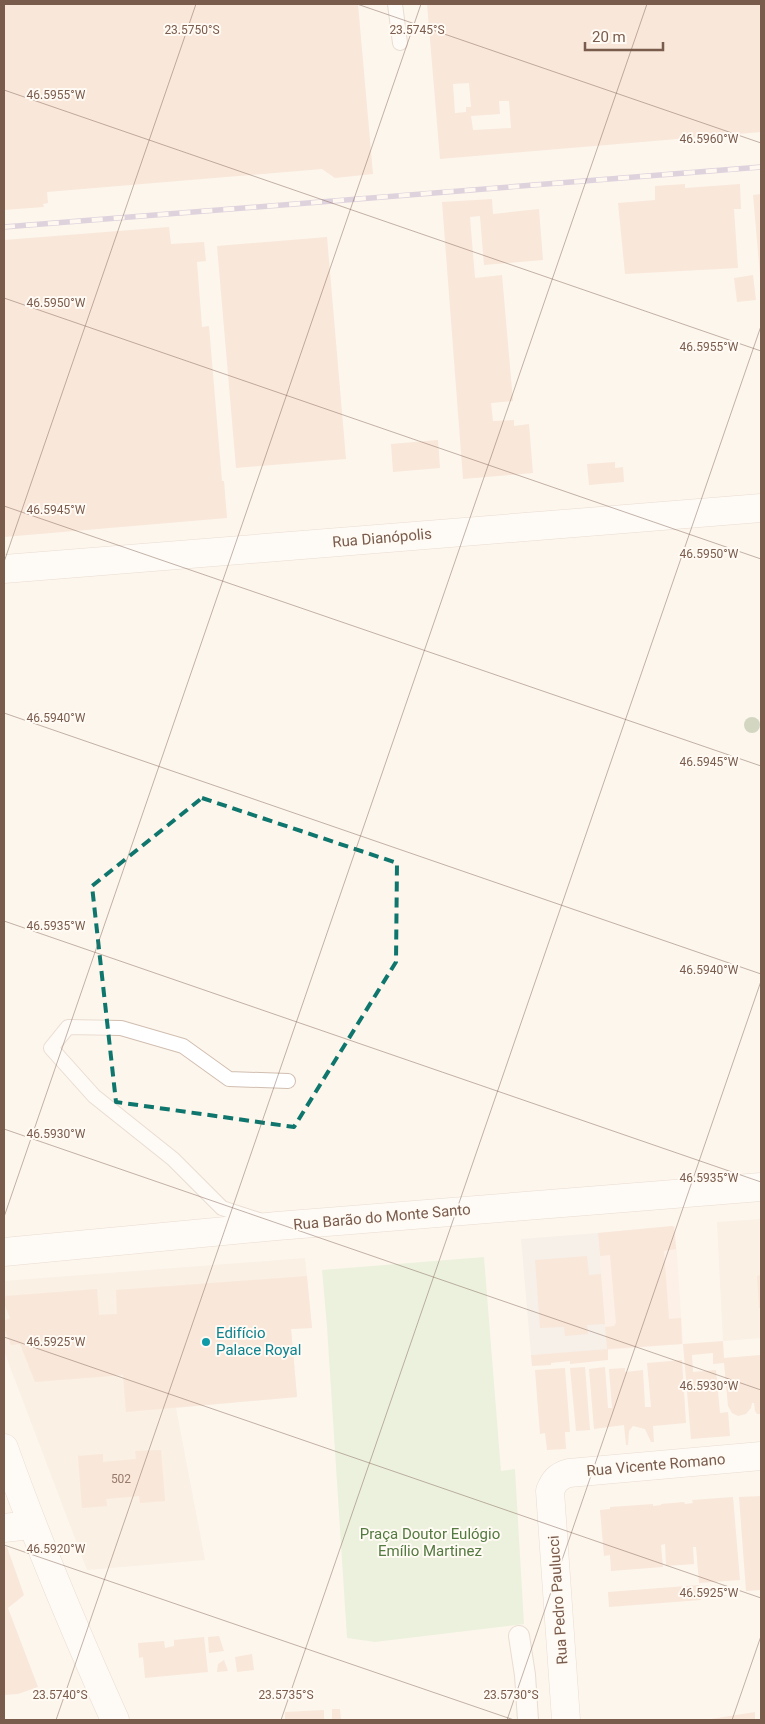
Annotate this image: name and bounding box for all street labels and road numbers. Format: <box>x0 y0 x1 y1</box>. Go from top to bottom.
street label: Rua Dianópolis <box>331 525 433 551</box>
street label: Rua Barão do Monte Santo <box>293 1200 471 1234</box>
street label: Rua Vicente Romano <box>586 1450 726 1480</box>
street label: Rua Pedro Paulucci <box>545 1535 571 1665</box>

